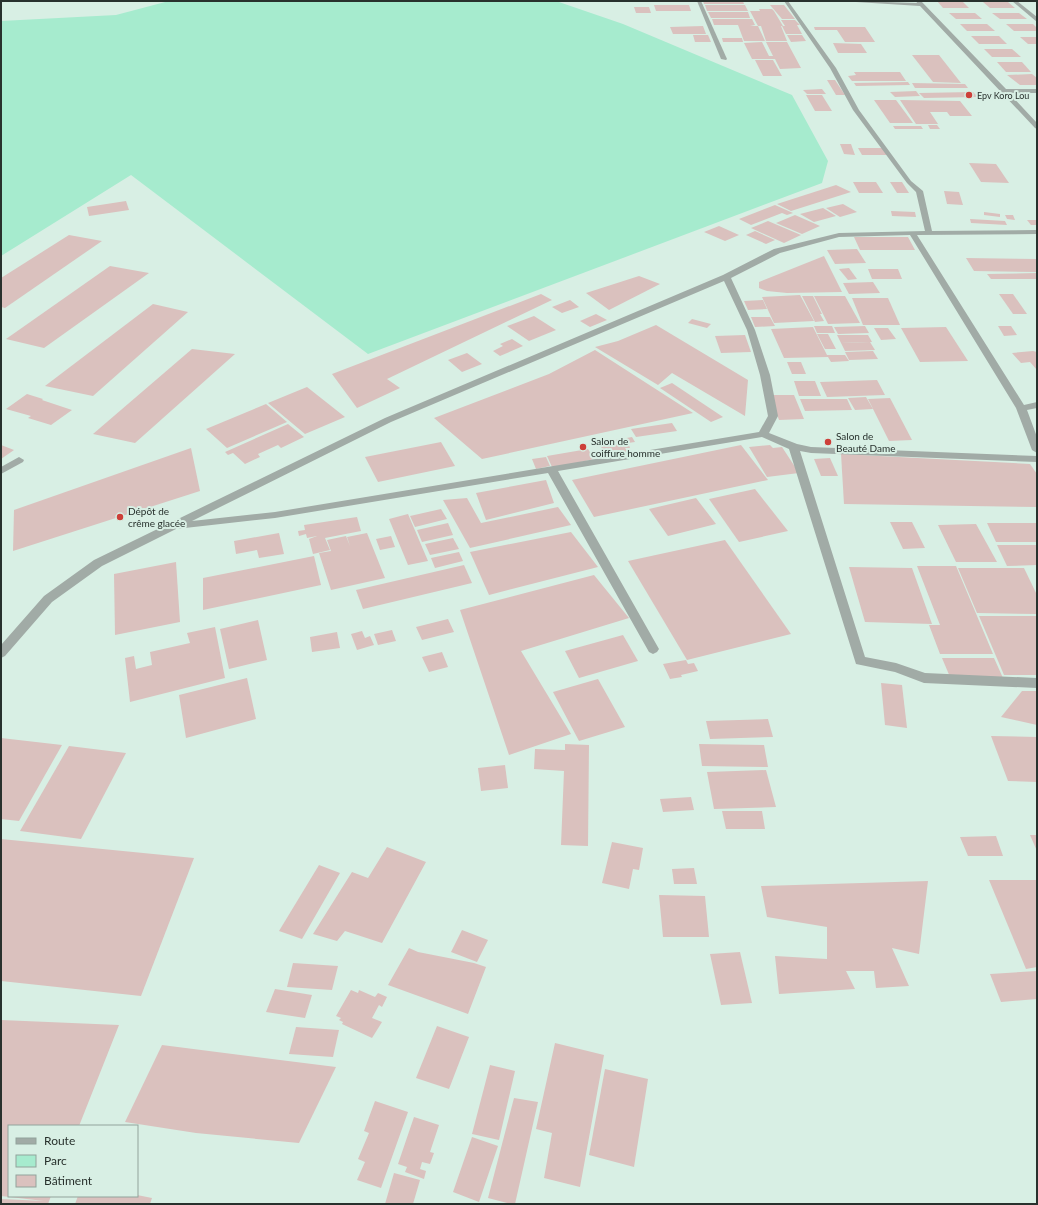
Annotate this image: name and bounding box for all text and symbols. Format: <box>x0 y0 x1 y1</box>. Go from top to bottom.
marker: Epv Koro Lou <box>964 90 974 100</box>
place label: Epv Koro Lou <box>977 90 1029 101</box>
place label: Salon de Beauté Dame <box>836 430 896 454</box>
place label: Salon de coiffure homme <box>591 435 660 459</box>
marker: Salon de Beauté Dame <box>823 437 833 447</box>
marker: Salon de coiffure homme <box>578 442 588 452</box>
place label: Dépôt de crême glacée <box>128 505 185 529</box>
marker: Dépôt de crême glacée <box>115 512 125 522</box>
legend <box>8 1125 138 1197</box>
text: Route <box>44 1133 75 1148</box>
text: Parc <box>44 1153 67 1168</box>
text: Bâtiment <box>44 1173 93 1188</box>

